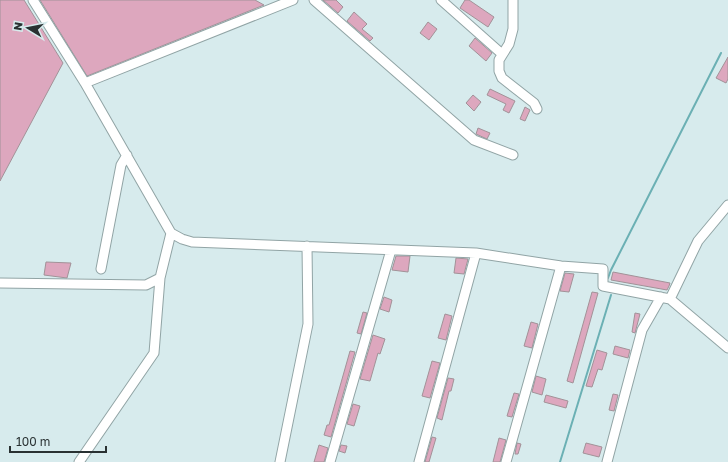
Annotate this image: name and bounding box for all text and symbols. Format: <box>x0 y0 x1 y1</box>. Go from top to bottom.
north arrow <box>8 8 48 48</box>
text: N <box>11 21 25 31</box>
scale bar <box>10 428 106 454</box>
text: 100 m <box>16 434 50 449</box>

